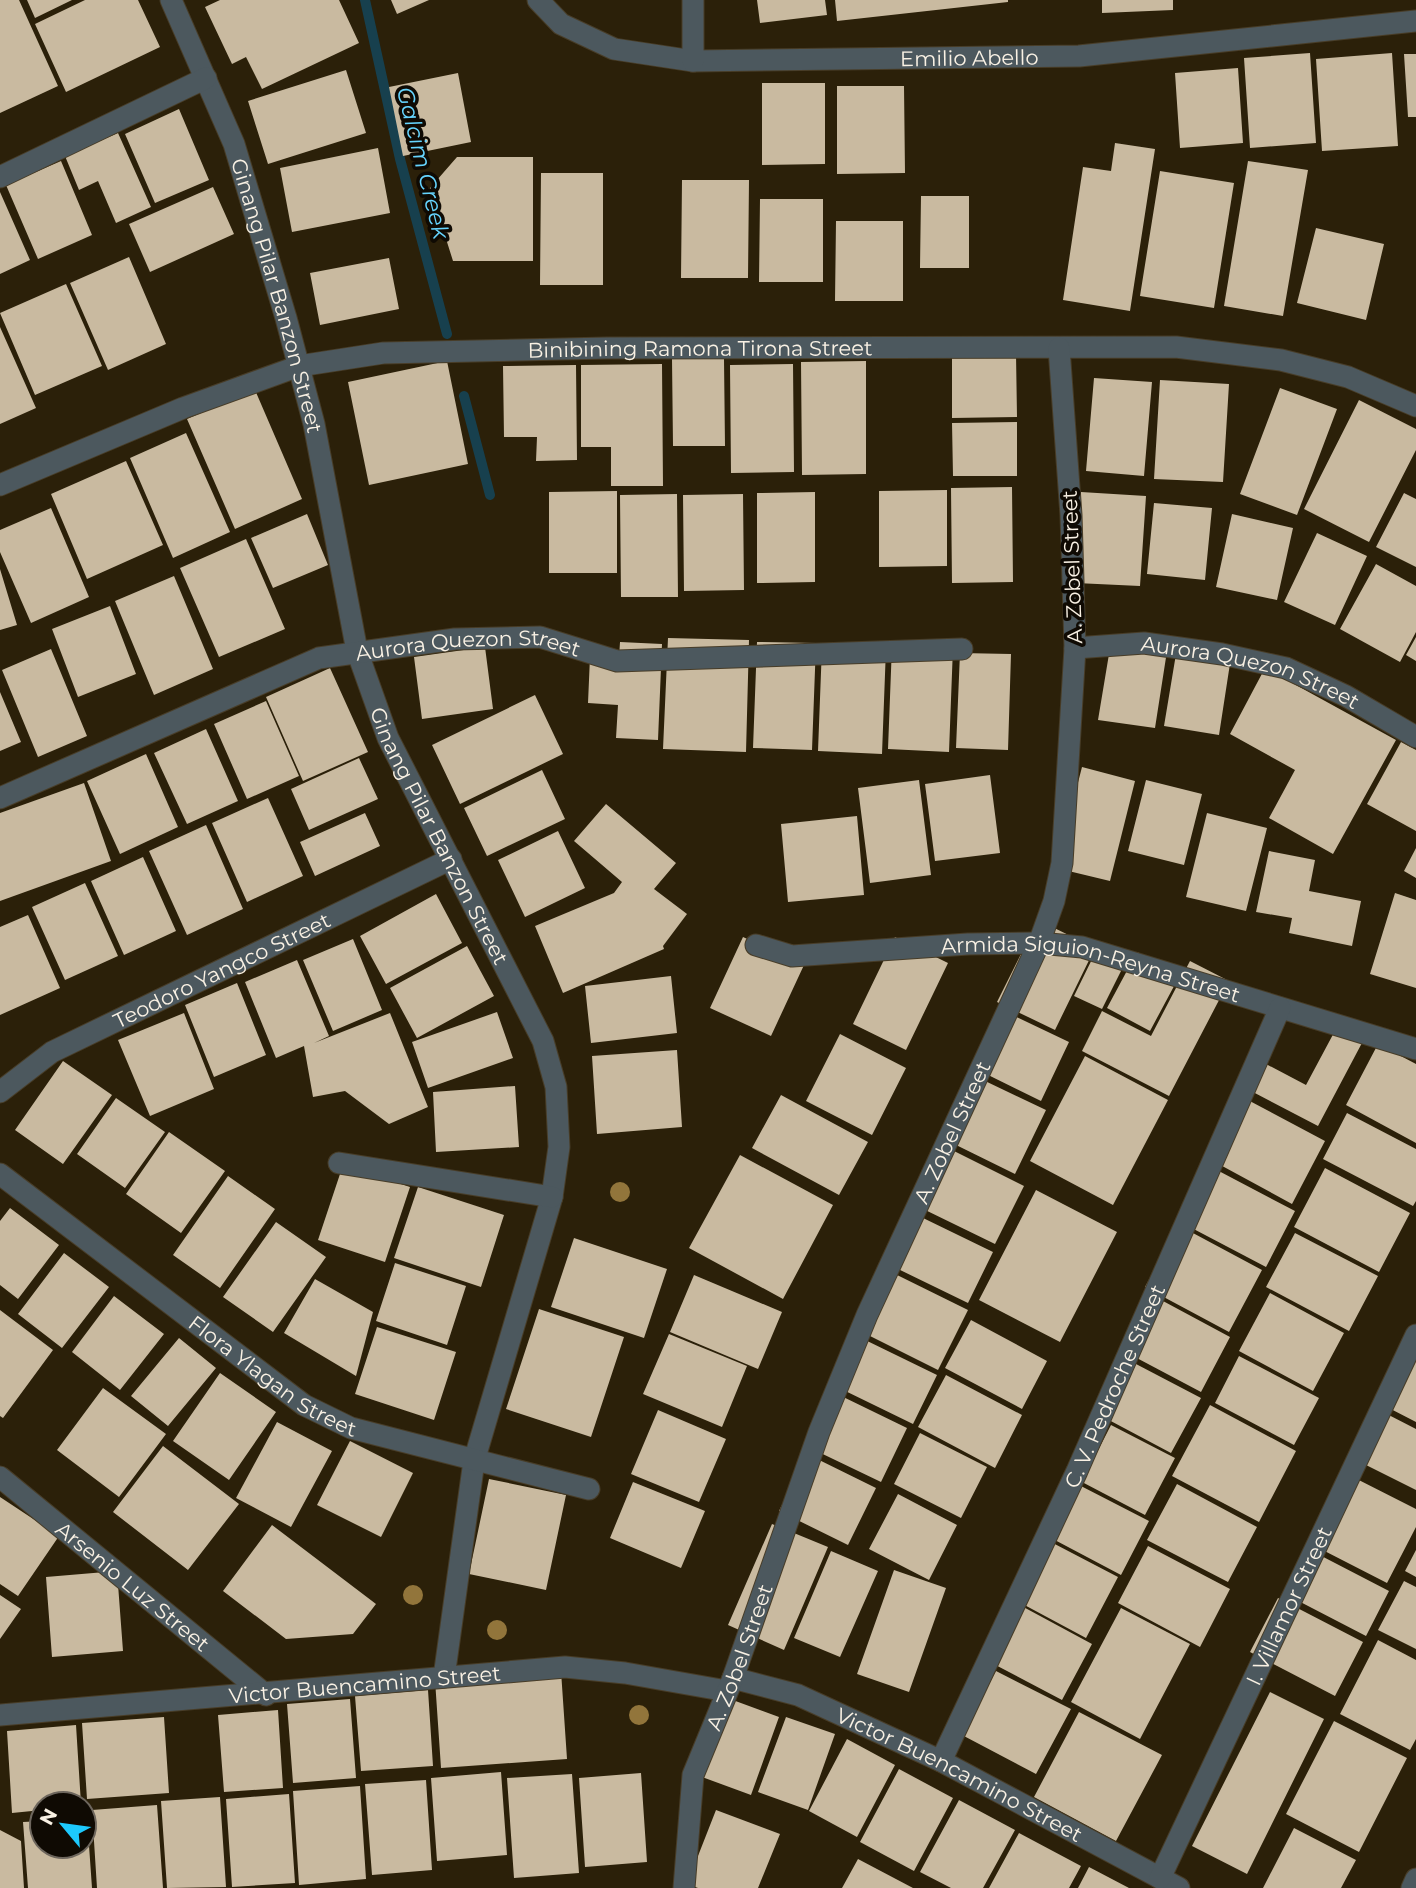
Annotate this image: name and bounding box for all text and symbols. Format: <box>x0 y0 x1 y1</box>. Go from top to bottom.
street label: Emilio Abello <box>900 44 1039 71</box>
water label: Galcim Creek <box>391 84 456 243</box>
street label: Ginang Pilar Banzon Street <box>226 155 328 435</box>
street label: Binibining Ramona Tirona Street <box>527 335 873 362</box>
street label: A. Zobel Street <box>1057 490 1087 644</box>
street label: Aurora Quezon Street <box>354 625 584 665</box>
street label: Aurora Quezon Street <box>1140 630 1364 714</box>
street label: Ginang Pilar Banzon Street <box>365 704 514 969</box>
street label: Teodoro Yangco Street <box>109 907 334 1033</box>
street label: Armida Siguion-Reyna Street <box>940 930 1243 1007</box>
street label: A. Zobel Street <box>908 1057 995 1207</box>
street label: C. V. Pedroche Street <box>1058 1280 1170 1492</box>
street label: Flora Ylagan Street <box>184 1310 359 1441</box>
street label: Arsenio Luz Street <box>51 1516 215 1656</box>
street label: I. Villamor Street <box>1240 1522 1337 1689</box>
street label: A. Zobel Street <box>700 1581 777 1734</box>
street label: Victor Buencamino Street <box>228 1660 502 1708</box>
street label: Victor Buencamino Street <box>832 1702 1087 1847</box>
north arrow <box>28 1790 98 1860</box>
text: N <box>35 1805 62 1829</box>

